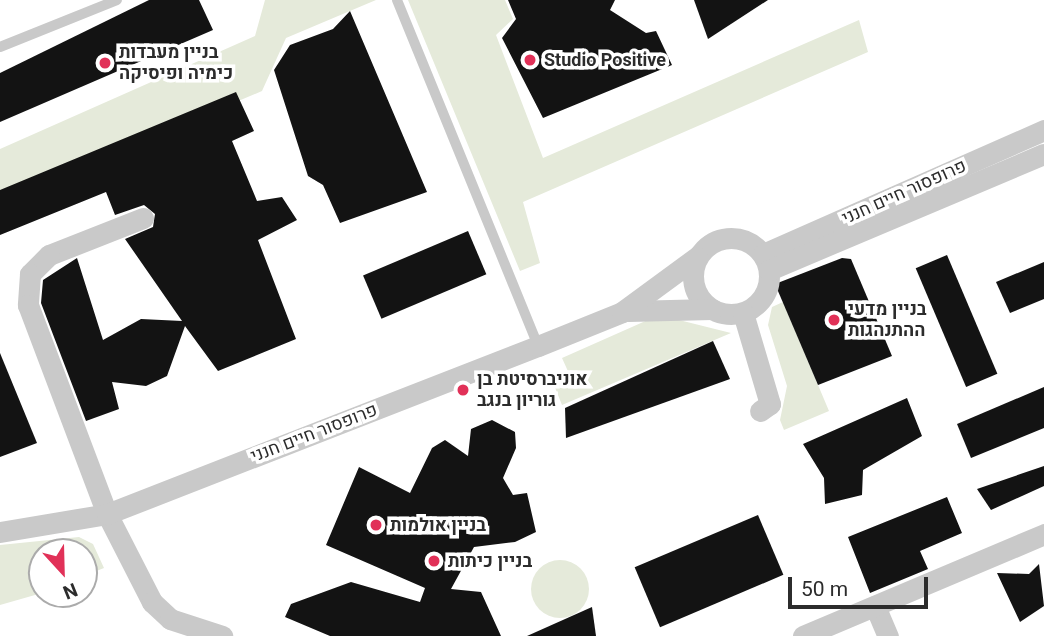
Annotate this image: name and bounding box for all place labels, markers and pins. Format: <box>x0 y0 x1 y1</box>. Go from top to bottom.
place label: בניין מעבדות כימיה ופיסיקה <box>119 42 233 84</box>
place label: Studio Positive <box>544 49 666 71</box>
marker: Studio Positive <box>522 52 538 68</box>
marker: בניין מעבדות כימיה ופיסיקה <box>97 55 113 71</box>
place label: בניין מדעי ההתנהגות <box>848 299 927 342</box>
marker: בניין מדעי ההתנהגות <box>826 312 842 328</box>
place label: אוניברסיטת בן גוריון בנגב <box>477 369 587 412</box>
marker: אוניברסיטת בן גוריון בנגב <box>455 382 471 398</box>
place label: בניין אולמות <box>390 514 486 536</box>
marker: בניין אולמות <box>368 517 384 533</box>
place label: בניין כיתות <box>448 550 532 572</box>
marker: בניין כיתות <box>426 553 442 569</box>

